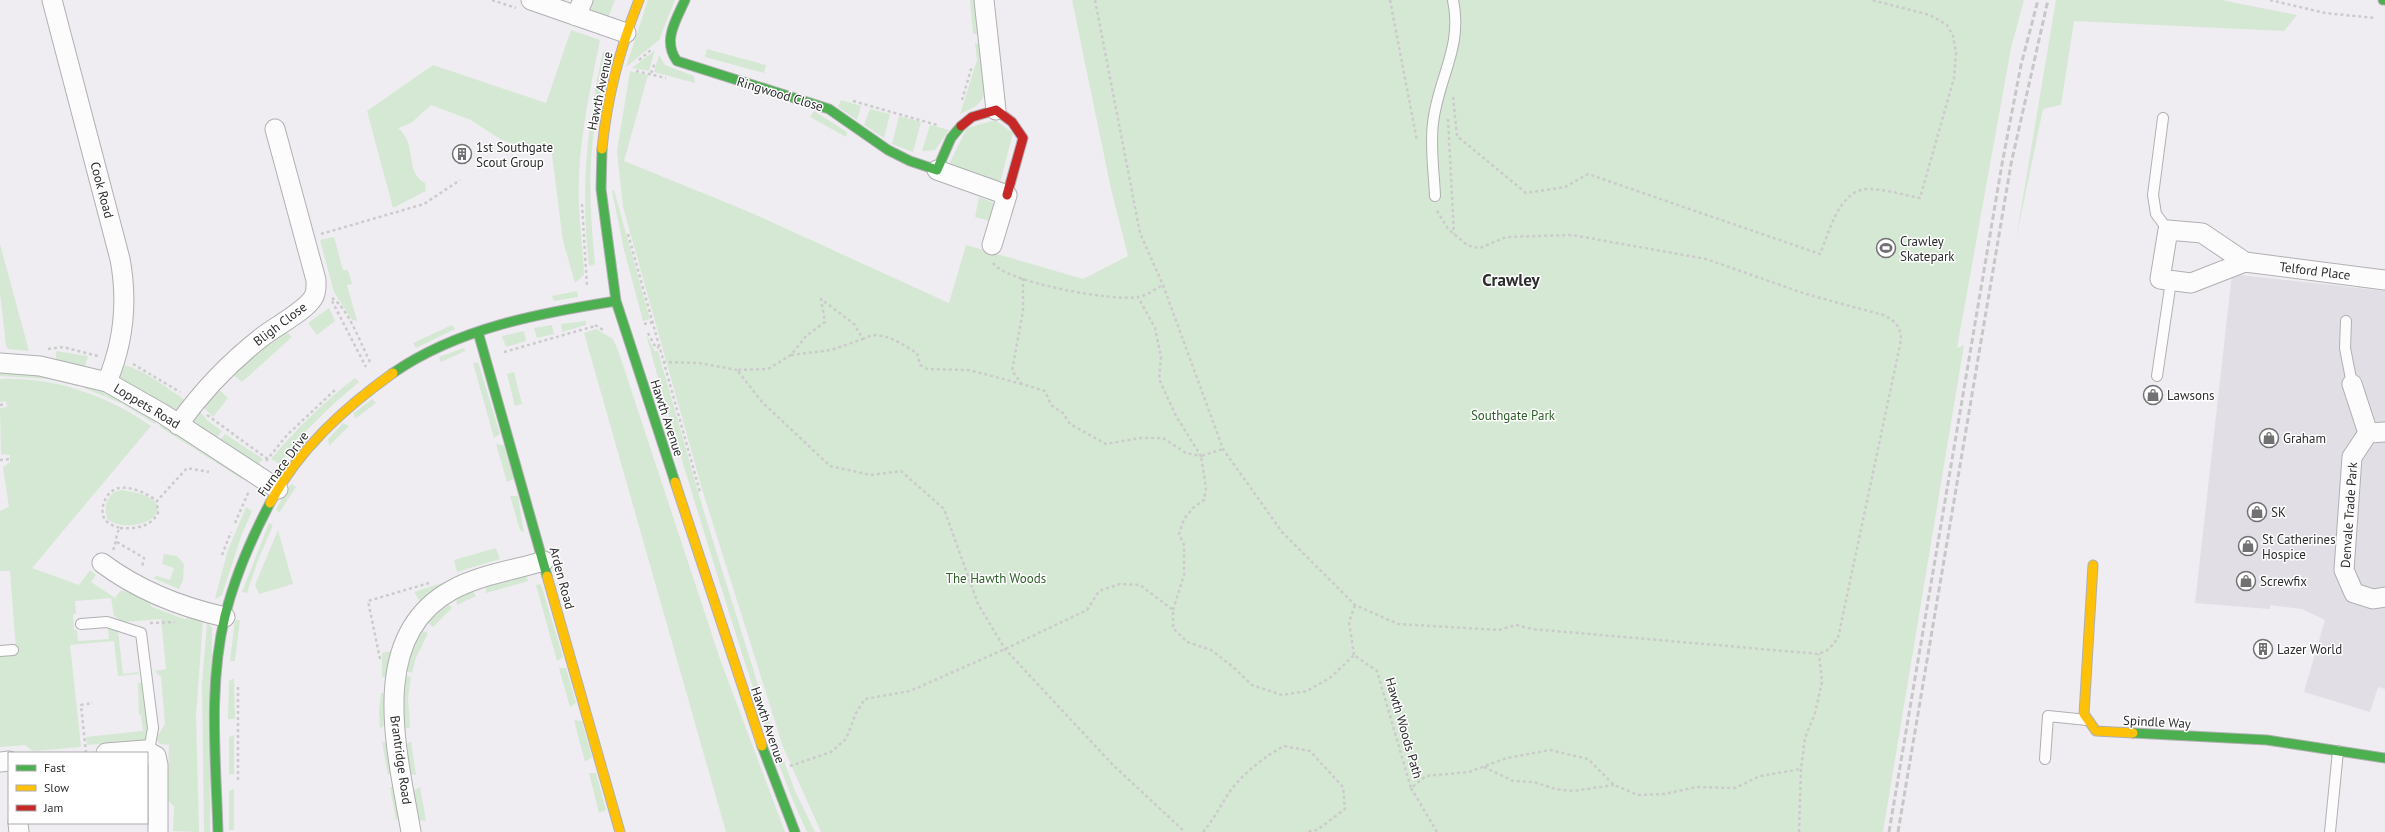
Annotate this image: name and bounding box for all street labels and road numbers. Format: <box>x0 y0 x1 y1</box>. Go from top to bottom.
street label: Hawth Avenue <box>583 50 617 132</box>
street label: Ringwood Close <box>735 73 825 115</box>
street label: Cook Road <box>86 160 118 220</box>
street label: Telford Place <box>2278 258 2352 284</box>
street label: Bligh Close <box>250 298 310 350</box>
street label: Hawth Avenue <box>647 377 687 459</box>
street label: Loppets Road <box>111 380 183 432</box>
street label: Furnace Drive <box>254 428 312 500</box>
street label: Denvale Trade Park <box>2337 461 2361 569</box>
street label: Arden Road <box>546 545 578 611</box>
street label: Hawth Woods Path <box>1381 675 1427 781</box>
street label: Hawth Avenue <box>747 684 789 766</box>
street label: Spindle Way <box>2123 712 2191 732</box>
street label: Brantridge Road <box>386 715 416 805</box>

